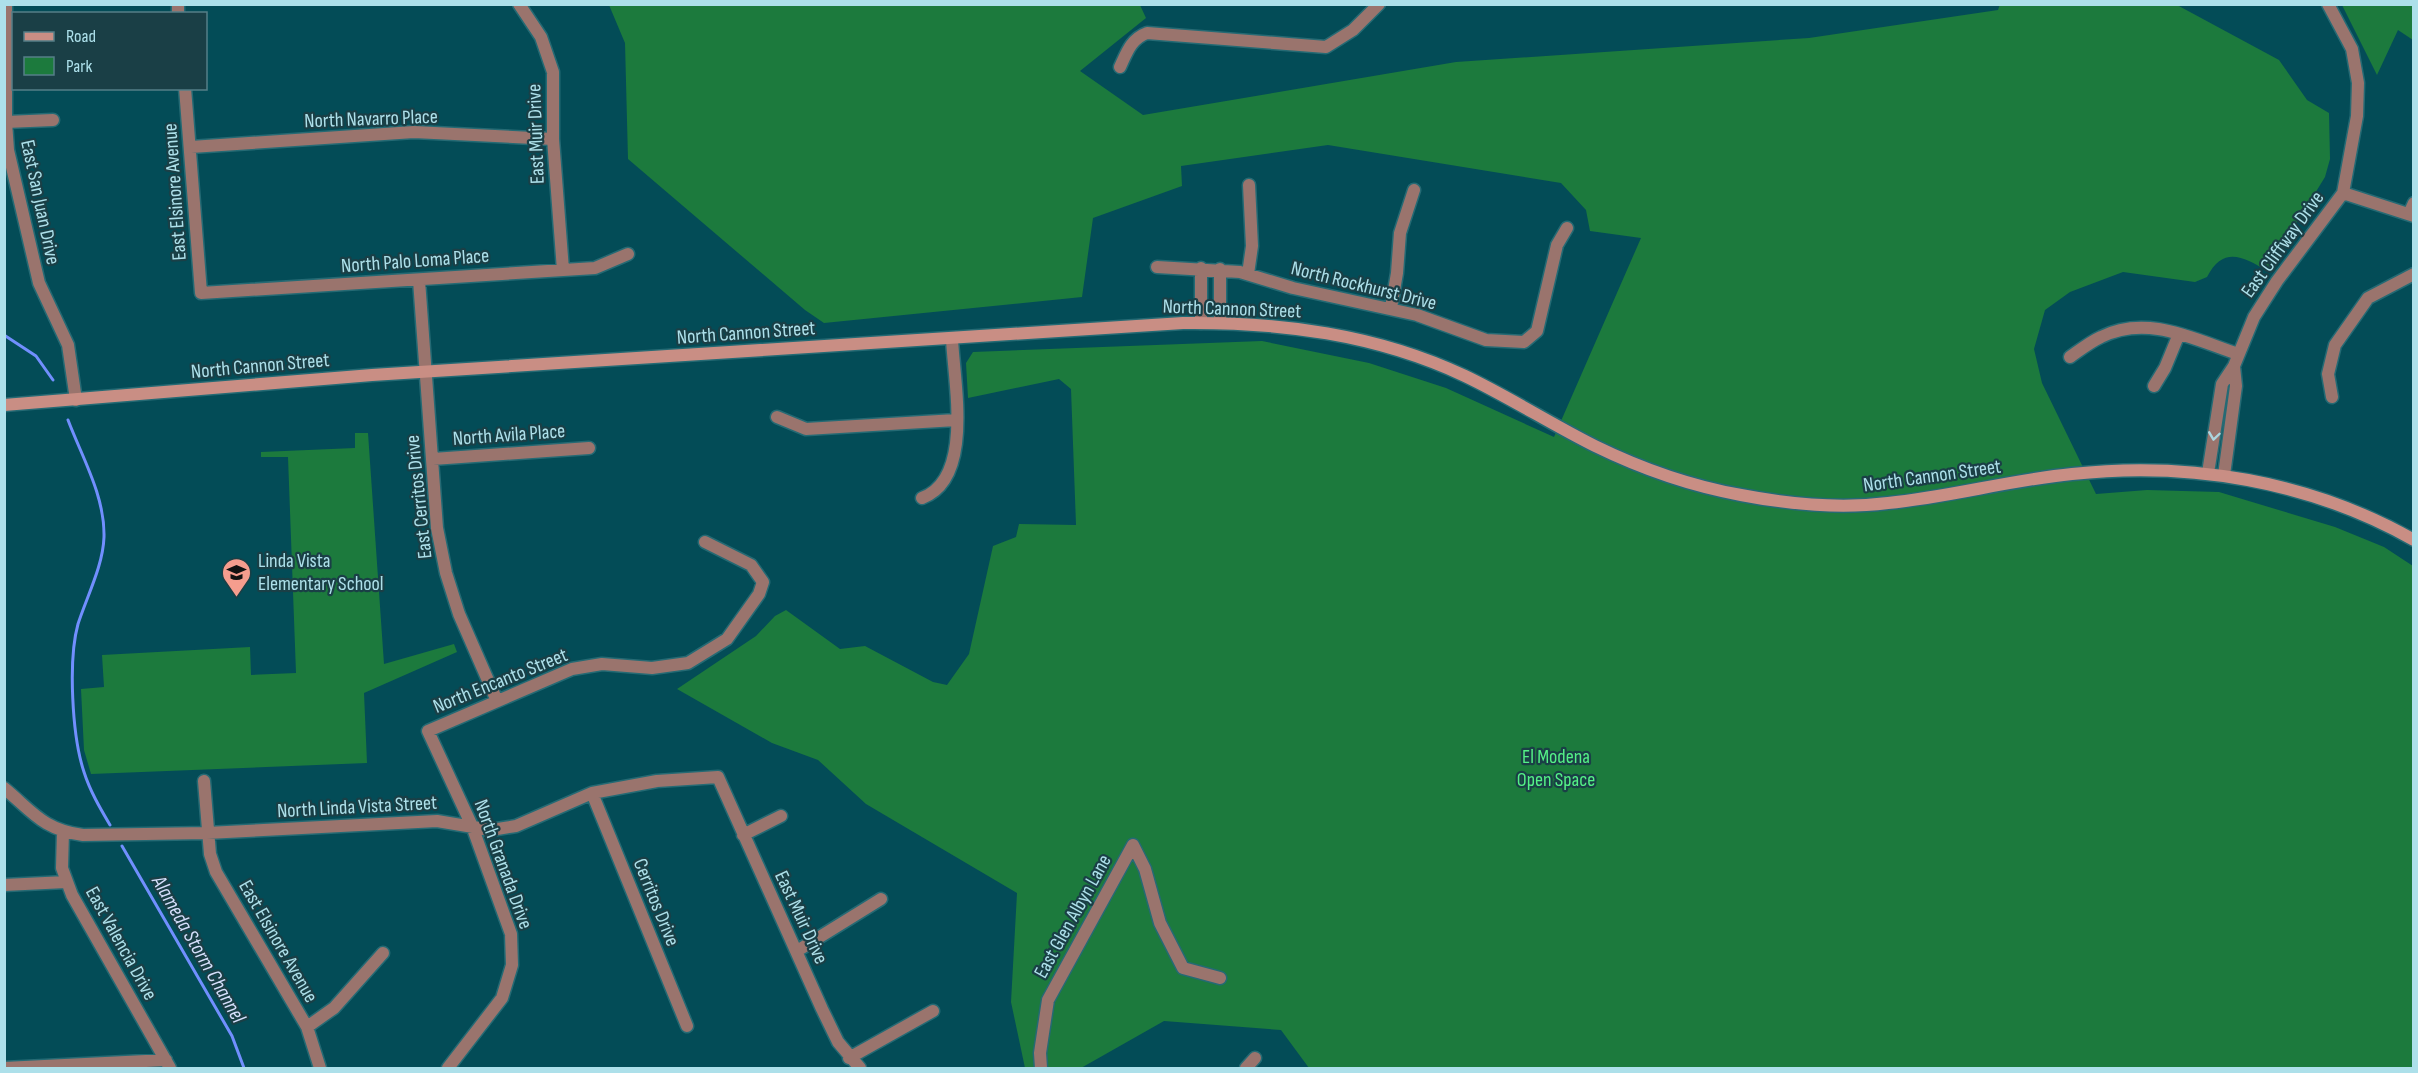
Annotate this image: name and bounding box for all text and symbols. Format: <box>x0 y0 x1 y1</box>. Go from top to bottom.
legend <box>12 12 207 90</box>
text: Road <box>66 26 96 47</box>
text: Park <box>66 56 92 77</box>
street label: East Muir Drive <box>522 84 550 184</box>
street label: North Navarro Place <box>304 105 438 133</box>
street label: East Elsinore Avenue <box>158 123 192 261</box>
street label: East San Juan Drive <box>15 138 65 267</box>
street label: East Cliffway Drive <box>2236 187 2329 302</box>
street label: North Palo Loma Place <box>340 244 490 278</box>
street label: North Rockhurst Drive <box>1289 256 1439 316</box>
street label: North Cannon Street <box>1162 295 1302 323</box>
street label: North Cannon Street <box>676 316 816 350</box>
street label: North Cannon Street <box>190 348 330 384</box>
street label: North Avila Place <box>452 419 566 451</box>
one-way arrow <box>2209 431 2221 441</box>
street label: East Cerritos Drive <box>401 434 437 560</box>
street label: North Cannon Street <box>1862 454 2003 498</box>
place label: Linda Vista Elementary School <box>258 549 384 596</box>
school or university icon: Linda Vista Elementary School <box>221 556 253 598</box>
street label: North Encanto Street <box>430 643 571 719</box>
park label: El Modena Open Space <box>1517 745 1595 792</box>
street label: North Linda Vista Street <box>276 791 438 823</box>
street label: North Granada Drive <box>469 796 538 932</box>
street label: East Glen Albyn Lane <box>1029 851 1117 982</box>
street label: Cerritos Drive <box>628 855 684 950</box>
street label: East Muir Drive <box>769 867 833 968</box>
water label: Alameda Storm Channel <box>146 870 251 1028</box>
street label: East Elsinore Avenue <box>233 876 323 1007</box>
street label: East Valencia Drive <box>80 883 162 1004</box>

